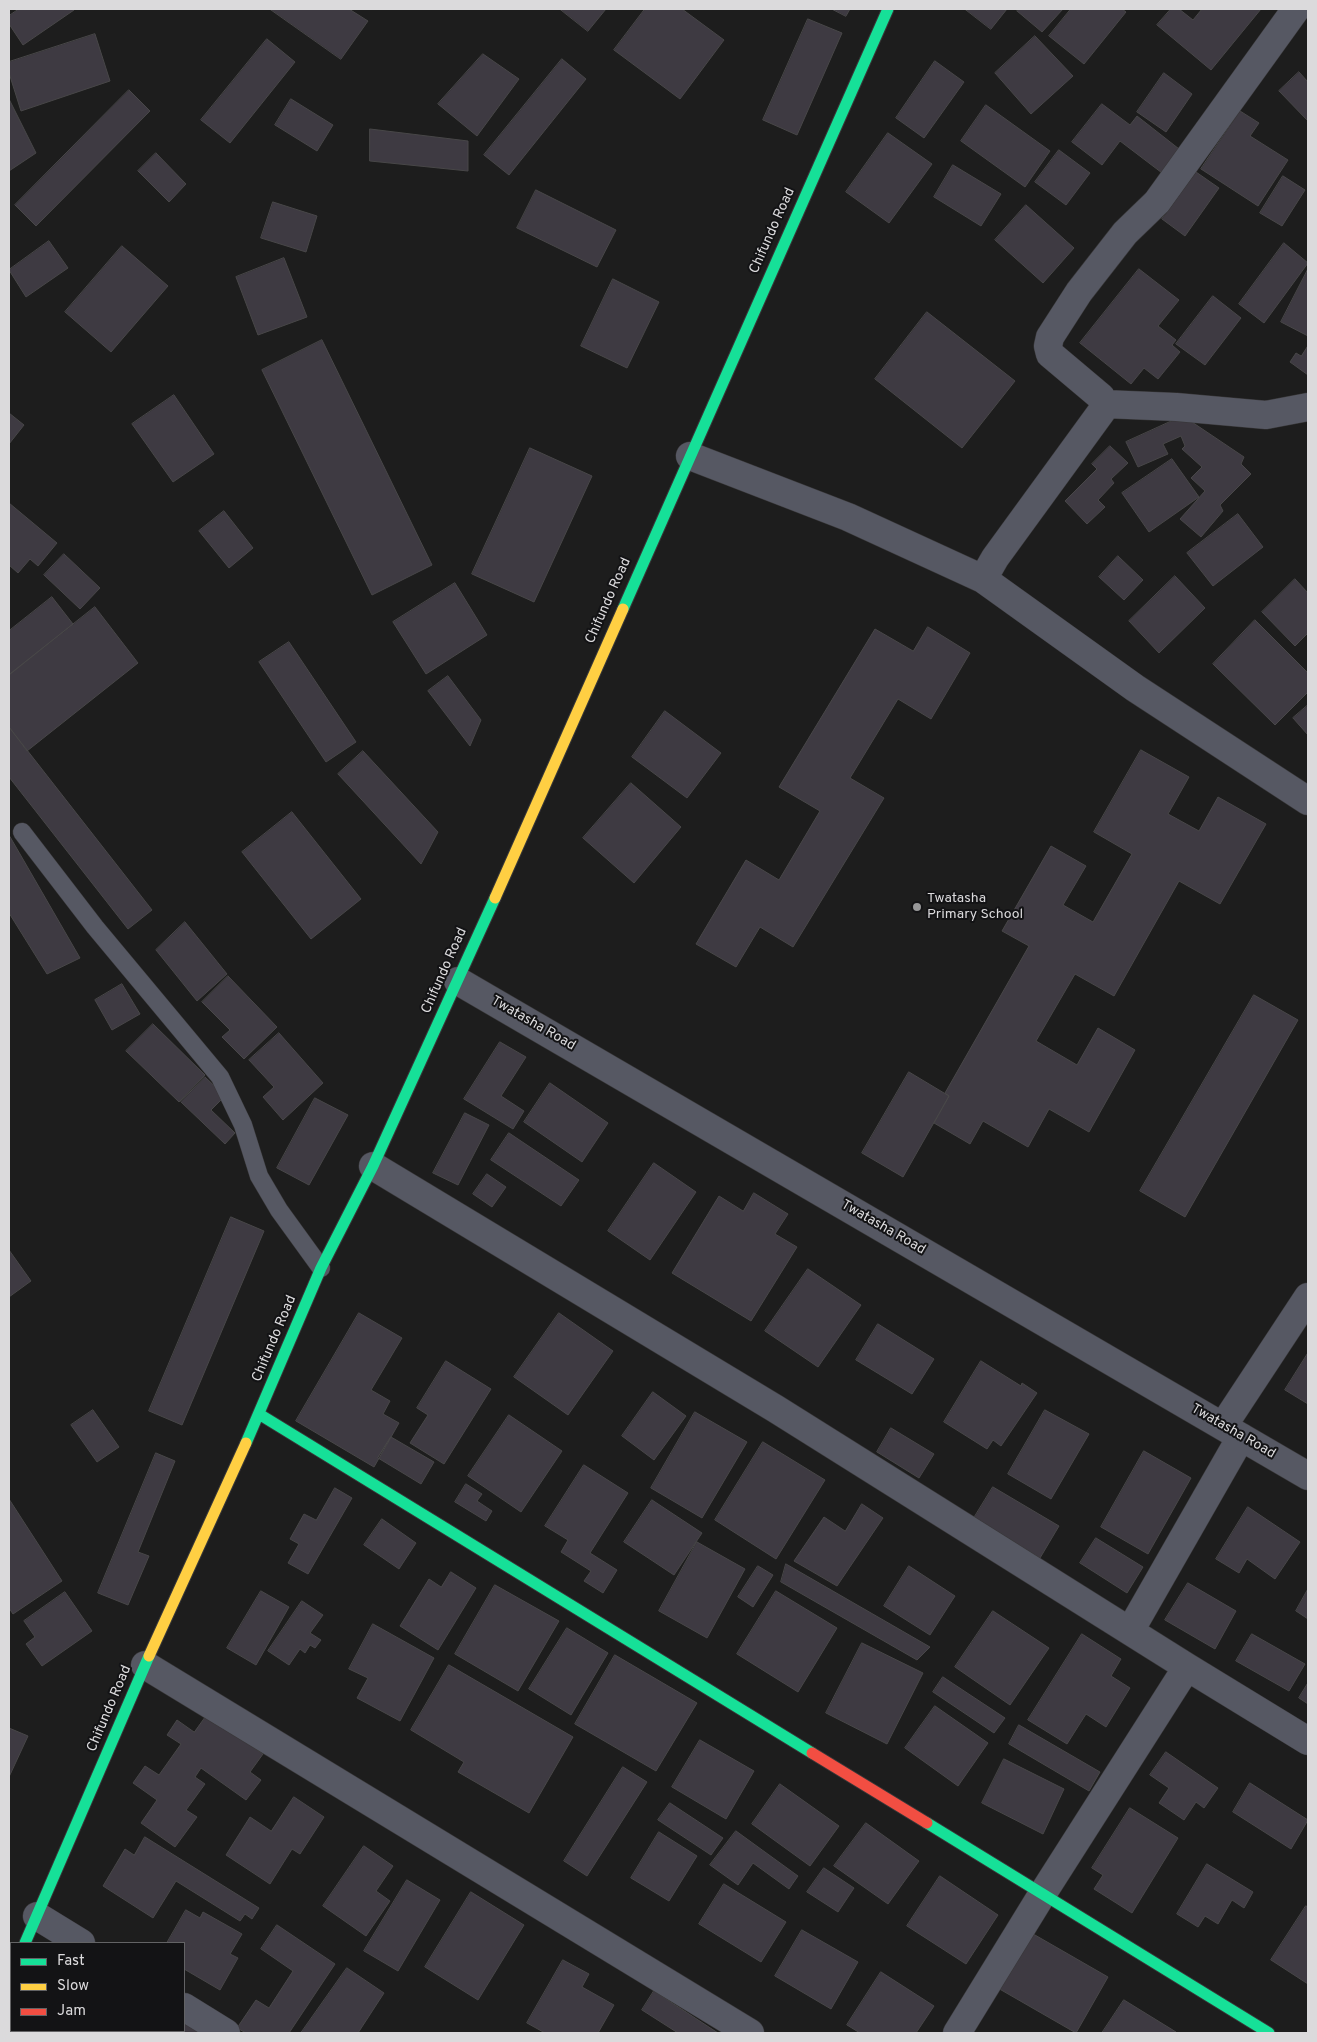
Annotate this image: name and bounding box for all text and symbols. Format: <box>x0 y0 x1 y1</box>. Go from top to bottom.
street label: Chifundo Road <box>747 185 799 277</box>
street label: Chifundo Road <box>583 555 635 647</box>
place label: Twatasha Primary School <box>927 891 1023 924</box>
marker: Twatasha Primary School <box>911 901 923 913</box>
street label: Chifundo Road <box>419 925 471 1017</box>
street label: Twatasha Road <box>488 993 578 1055</box>
street label: Twatasha Road <box>838 1197 928 1259</box>
street label: Chifundo Road <box>249 1293 301 1385</box>
street label: Twatasha Road <box>1188 1401 1278 1463</box>
street label: Chifundo Road <box>84 1663 136 1755</box>
legend <box>10 1942 185 2032</box>
text: Fast <box>57 1952 85 1971</box>
text: Slow <box>57 1977 89 1996</box>
text: Jam <box>57 2002 86 2021</box>

